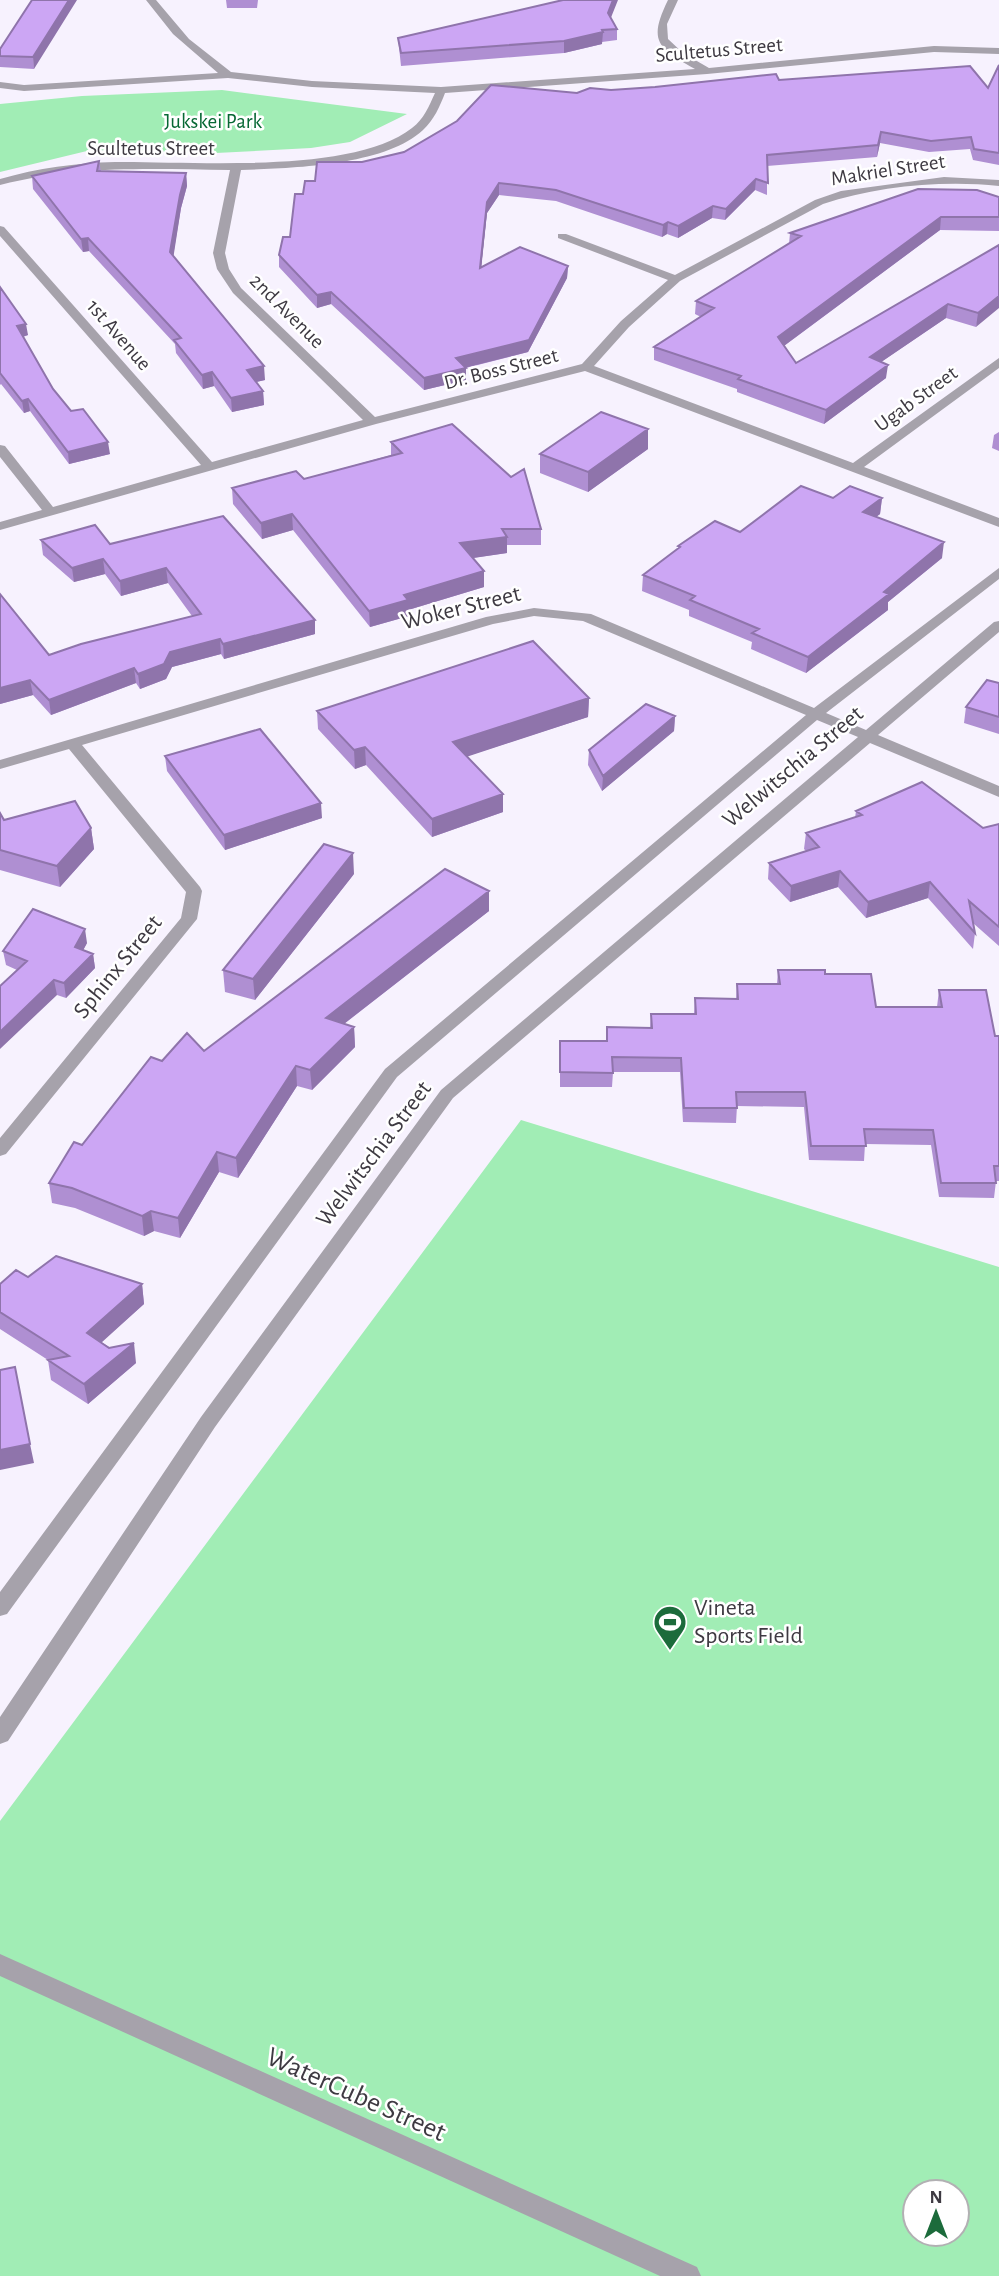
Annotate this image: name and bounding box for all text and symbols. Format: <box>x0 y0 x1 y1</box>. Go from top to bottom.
street label: Scultetus Street <box>655 34 784 66</box>
park label: Jukskei Park <box>164 111 262 132</box>
street label: Scultetus Street <box>87 138 215 159</box>
street label: Makriel Street <box>829 151 947 189</box>
street label: 2nd Avenue <box>246 270 328 352</box>
street label: 1st Avenue <box>83 296 155 374</box>
street label: Dr. Boss Street <box>442 345 560 393</box>
street label: Ugab Street <box>871 362 961 436</box>
street label: Woker Street <box>399 582 523 634</box>
street label: Welwitschia Street <box>718 701 868 832</box>
street label: Sphinx Street <box>69 911 167 1023</box>
street label: Welwitschia Street <box>312 1077 436 1231</box>
place label: Vineta Sports Field <box>694 1596 803 1648</box>
sports icon: Vineta Sports Field <box>651 1603 689 1652</box>
street label: WaterCube Street <box>262 2043 450 2147</box>
north arrow <box>901 2178 971 2248</box>
text: N <box>929 2188 943 2207</box>

